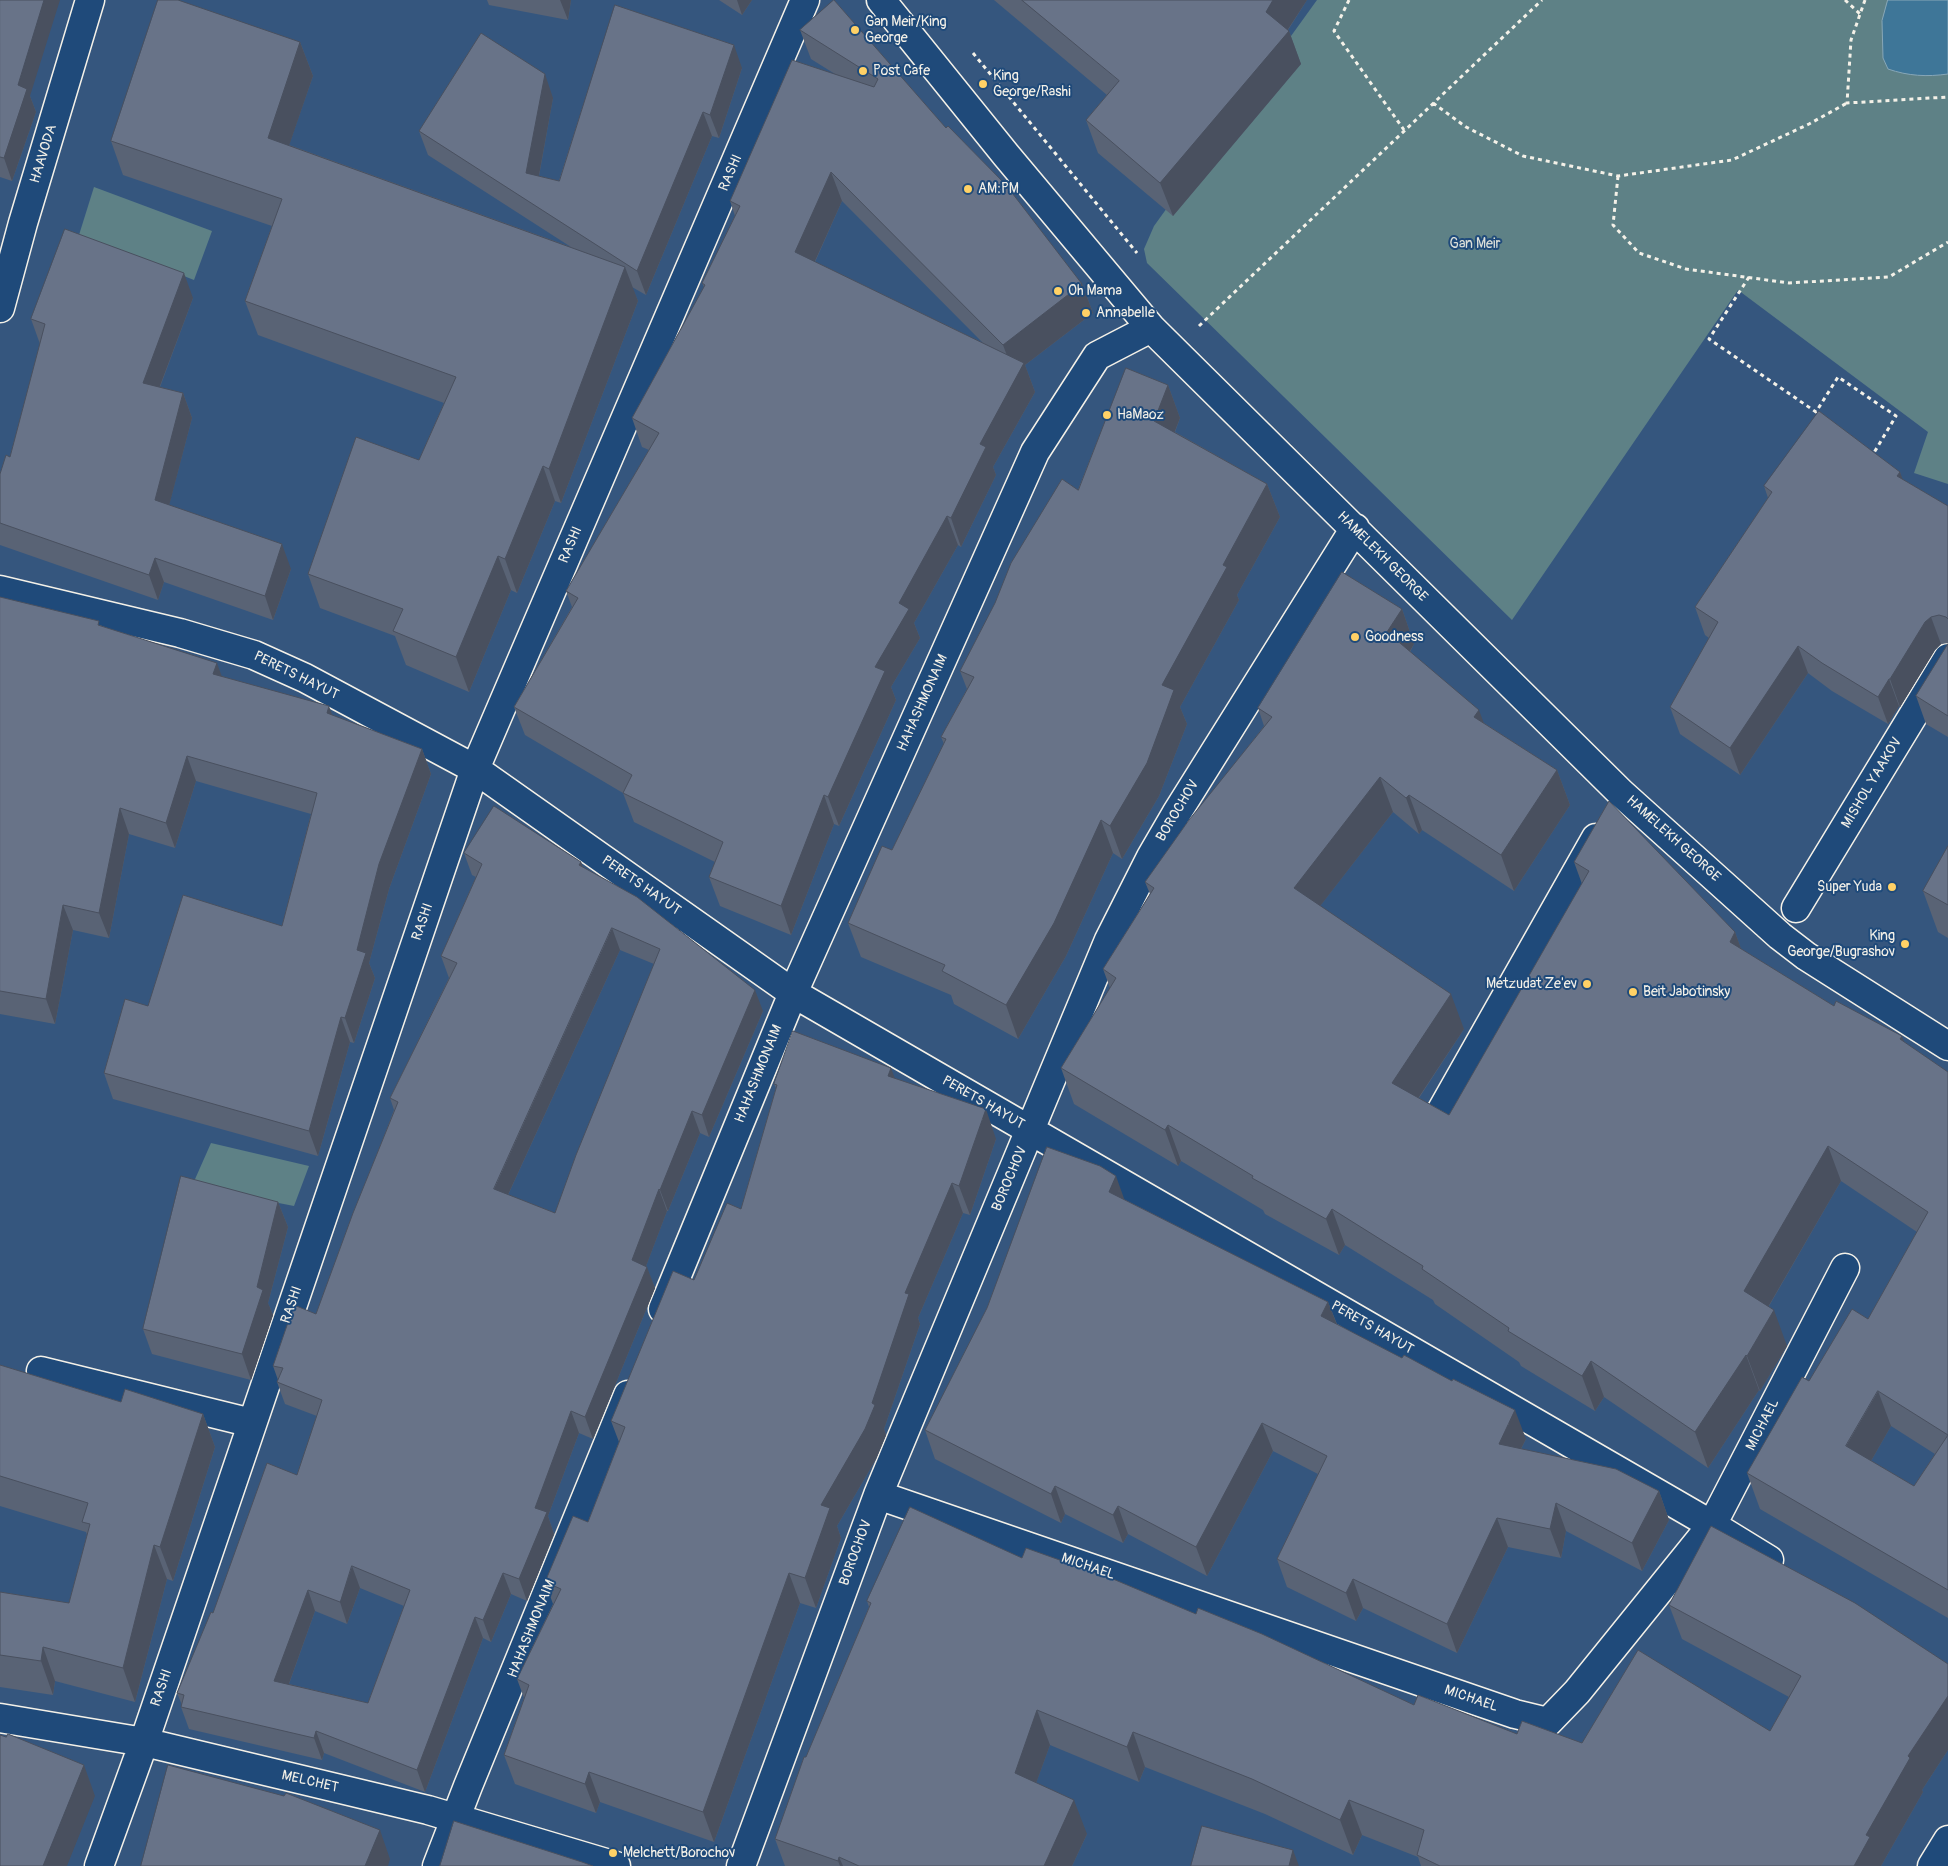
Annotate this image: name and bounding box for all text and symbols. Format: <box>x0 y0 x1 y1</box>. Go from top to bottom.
place label: Gan Meir/King George <box>865 14 947 46</box>
marker: Gan Meir/King George <box>849 24 861 36</box>
place label: Post Cafe <box>873 63 930 79</box>
marker: Post Cafe <box>857 65 869 77</box>
place label: King George/Rashi <box>993 68 1071 100</box>
marker: King George/Rashi <box>977 78 989 90</box>
street label: HAAVODA <box>27 123 61 185</box>
street label: RASHI <box>716 152 746 194</box>
place label: AM:PM <box>978 181 1019 197</box>
marker: AM:PM <box>962 183 974 195</box>
park label: Gan Meir <box>1450 236 1500 252</box>
place label: Oh Mama <box>1068 283 1122 299</box>
marker: Oh Mama <box>1052 285 1064 297</box>
place label: Annabelle <box>1096 305 1155 321</box>
marker: Annabelle <box>1080 307 1092 319</box>
place label: HaMaoz <box>1117 407 1164 423</box>
marker: HaMaoz <box>1101 409 1113 421</box>
street label: HAMELEKH GEORGE <box>1333 508 1431 606</box>
street label: RASHI <box>556 524 586 566</box>
place label: Goodness <box>1365 629 1424 645</box>
marker: Goodness <box>1349 631 1361 643</box>
street label: PERETS HAYUT <box>251 648 341 704</box>
street label: HAHASHMONAIM <box>894 652 952 754</box>
street label: MISHOL YAAKOV <box>1838 735 1906 831</box>
street label: BOROCHOV <box>1153 777 1203 845</box>
street label: HAMELEKH GEORGE <box>1622 792 1724 886</box>
street label: PERETS HAYUT <box>598 853 684 919</box>
place label: Super Yuda <box>1817 879 1882 895</box>
marker: Super Yuda <box>1886 881 1898 893</box>
street label: RASHI <box>409 901 437 943</box>
place label: King George/Bugrashov <box>1787 928 1895 960</box>
marker: King George/Bugrashov <box>1899 938 1911 950</box>
place label: Metzudat Ze'ev <box>1486 976 1577 992</box>
marker: Metzudat Ze'ev <box>1581 978 1593 990</box>
place label: Beit Jabotinsky <box>1643 984 1730 1000</box>
marker: Beit Jabotinsky <box>1627 986 1639 998</box>
street label: HAHASHMONAIM <box>732 1022 786 1126</box>
street label: PERETS HAYUT <box>939 1073 1027 1133</box>
street label: BOROCHOV <box>989 1144 1031 1214</box>
street label: RASHI <box>278 1284 306 1326</box>
street label: PERETS HAYUT <box>1328 1298 1416 1358</box>
street label: MICHAEL <box>1743 1396 1783 1454</box>
street label: BOROCHOV <box>836 1518 876 1588</box>
street label: MICHAEL <box>1059 1550 1117 1584</box>
street label: HAHASHMONAIM <box>505 1577 559 1681</box>
street label: RASHI <box>148 1667 176 1709</box>
street label: MICHAEL <box>1442 1682 1500 1716</box>
street label: MELCHET <box>280 1767 340 1797</box>
place label: Melchett/Borochov <box>623 1845 735 1861</box>
marker: Melchett/Borochov <box>607 1847 619 1859</box>

